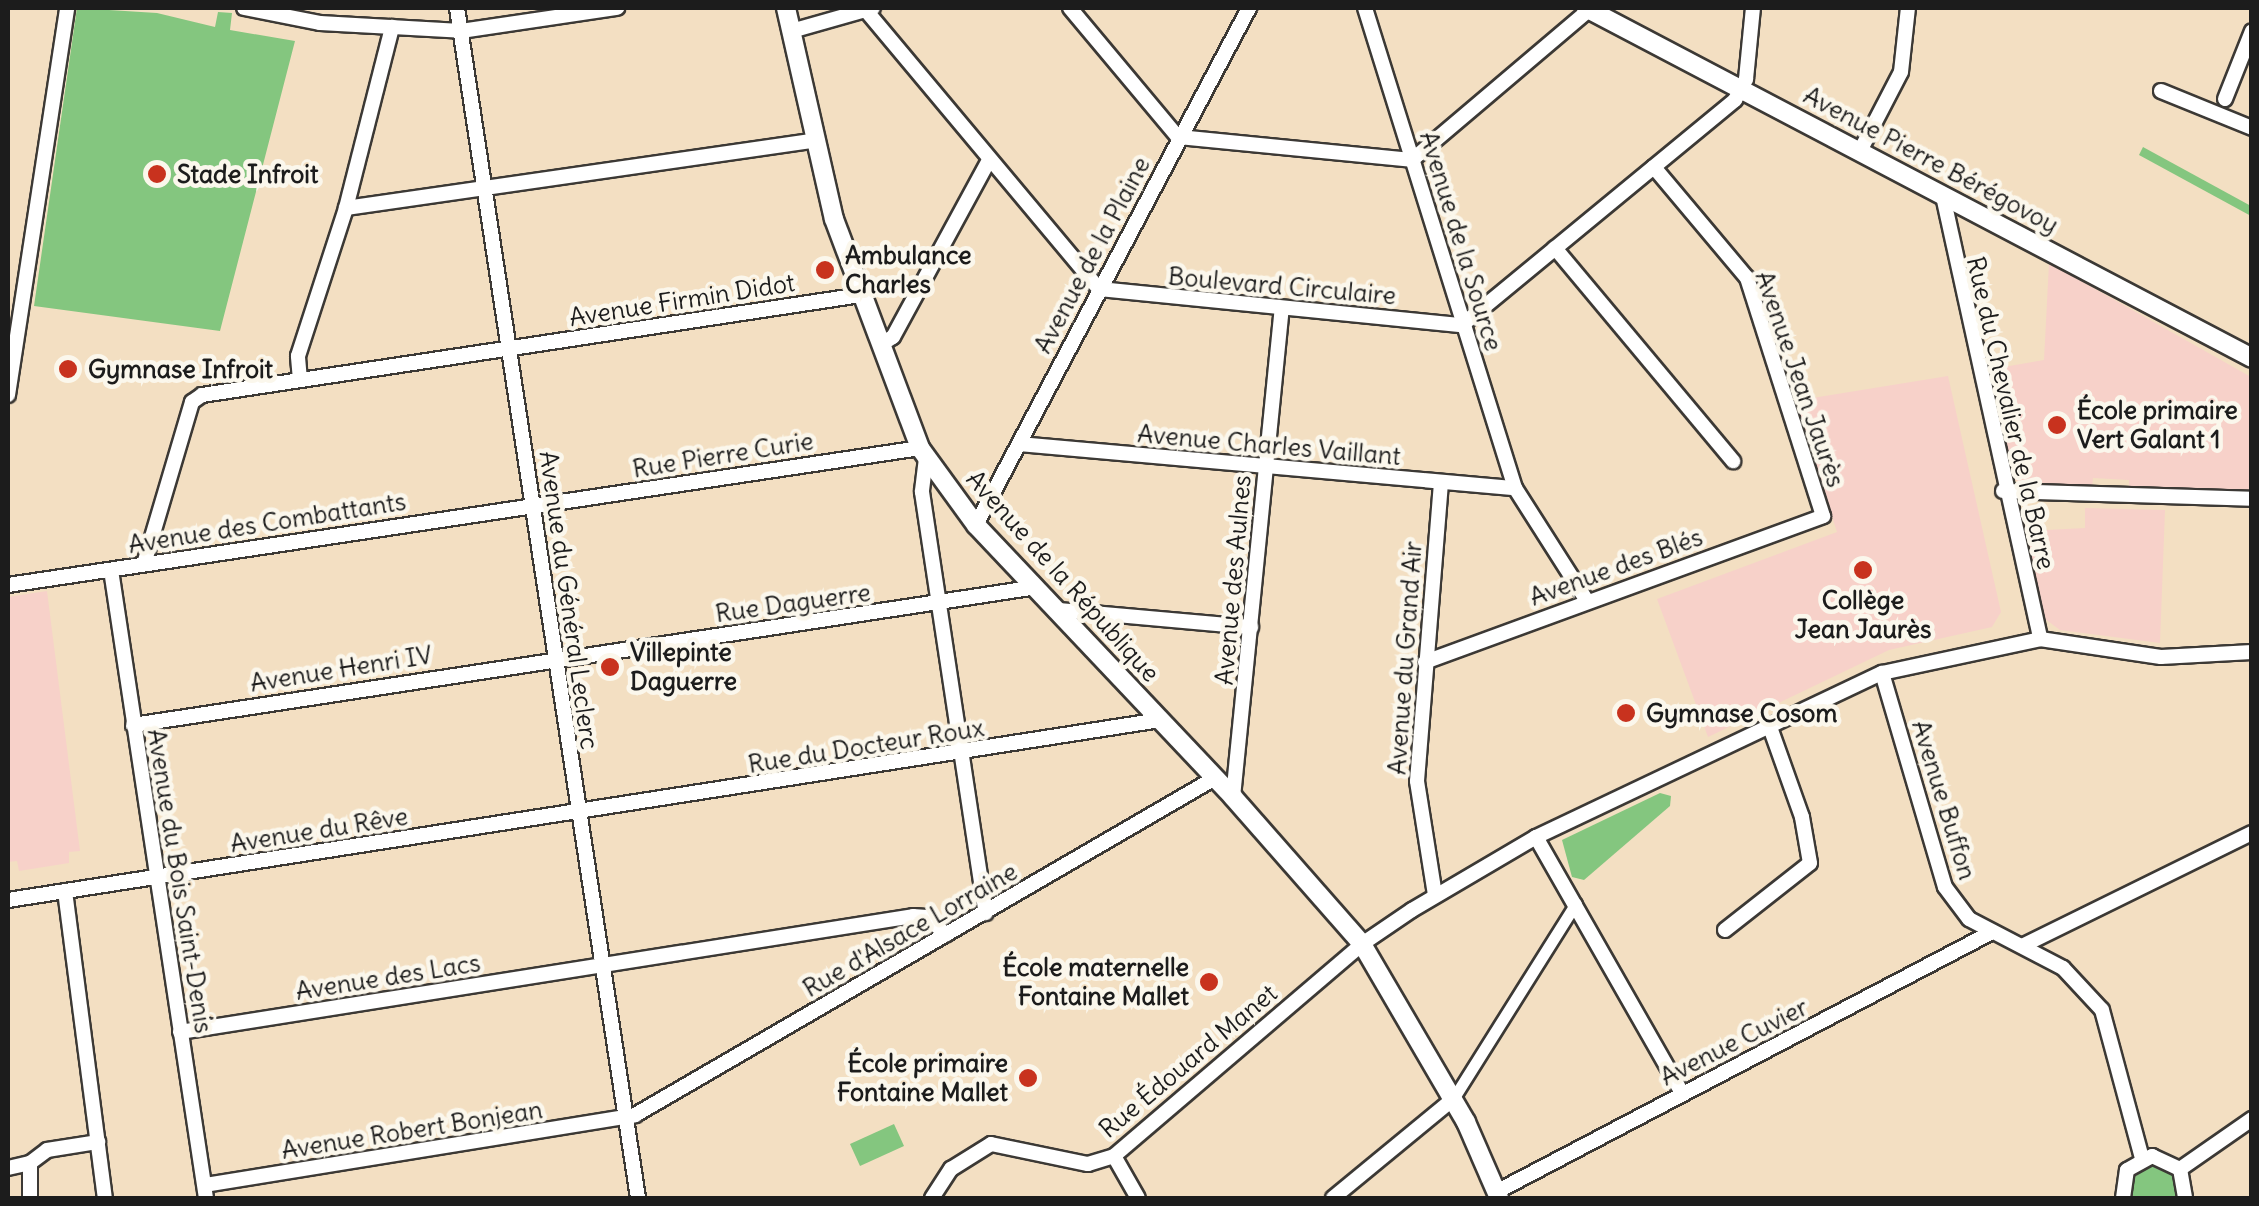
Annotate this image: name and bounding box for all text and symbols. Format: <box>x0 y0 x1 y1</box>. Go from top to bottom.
street label: Avenue Pierre Bérégovoy <box>1799 80 2063 240</box>
street label: Avenue de la Source <box>1413 128 1509 354</box>
street label: Avenue de la Plaine <box>1028 152 1156 358</box>
place label: Stade Infroit <box>177 159 318 189</box>
marker: Stade Infroit <box>146 163 168 185</box>
place label: Ambulance Charles <box>845 241 971 300</box>
street label: Rue du Chevalier de la Barre <box>1960 254 2062 572</box>
marker: Ambulance Charles <box>814 259 836 281</box>
street label: Boulevard Circulaire <box>1167 261 1397 311</box>
street label: Avenue Firmin Didot <box>567 267 797 333</box>
street label: Avenue Jean Jaurès <box>1749 267 1851 491</box>
place label: Gymnase Infroit <box>88 354 273 384</box>
marker: Gymnase Infroit <box>57 358 79 380</box>
place label: École primaire Vert Galant 1 <box>2077 396 2238 455</box>
marker: École primaire Vert Galant 1 <box>2046 414 2068 436</box>
street label: Avenue Charles Vaillant <box>1136 419 1402 471</box>
street label: Rue Pierre Curie <box>630 426 816 484</box>
street label: Avenue du Général Leclerc <box>533 449 605 751</box>
street label: Avenue de la République <box>960 464 1166 688</box>
street label: Avenue des Aulnes <box>1209 474 1257 686</box>
street label: Avenue des Combattants <box>126 486 408 560</box>
street label: Avenue des Blés <box>1525 522 1707 612</box>
street label: Avenue du Grand Air <box>1382 540 1428 776</box>
marker: Collège Jean Jaurès <box>1852 559 1874 581</box>
street label: Rue Daguerre <box>713 577 873 629</box>
place label: Collège Jean Jaurès <box>1795 586 1931 645</box>
place label: Villepinte Daguerre <box>630 638 737 697</box>
street label: Avenue Henri IV <box>248 640 434 698</box>
marker: Villepinte Daguerre <box>599 656 621 678</box>
place label: Gymnase Cosom <box>1646 698 1837 728</box>
marker: Gymnase Cosom <box>1615 702 1637 724</box>
street label: Rue du Docteur Roux <box>746 713 986 779</box>
street label: Avenue Buffon <box>1905 717 1983 883</box>
street label: Avenue du Bois Saint-Denis <box>141 727 219 1035</box>
street label: Avenue du Rêve <box>228 801 410 859</box>
street label: Rue d'Alsace Lorraine <box>798 856 1022 1004</box>
street label: Avenue des Lacs <box>293 948 483 1006</box>
place label: École maternelle Fontaine Mallet <box>1003 953 1189 1012</box>
marker: École maternelle Fontaine Mallet <box>1198 971 1220 993</box>
street label: Rue Édouard Manet <box>1093 978 1283 1144</box>
street label: Avenue Cuvier <box>1655 992 1813 1092</box>
place label: École primaire Fontaine Mallet <box>837 1049 1008 1108</box>
marker: École primaire Fontaine Mallet <box>1017 1067 1039 1089</box>
street label: Avenue Robert Bonjean <box>279 1095 545 1165</box>

